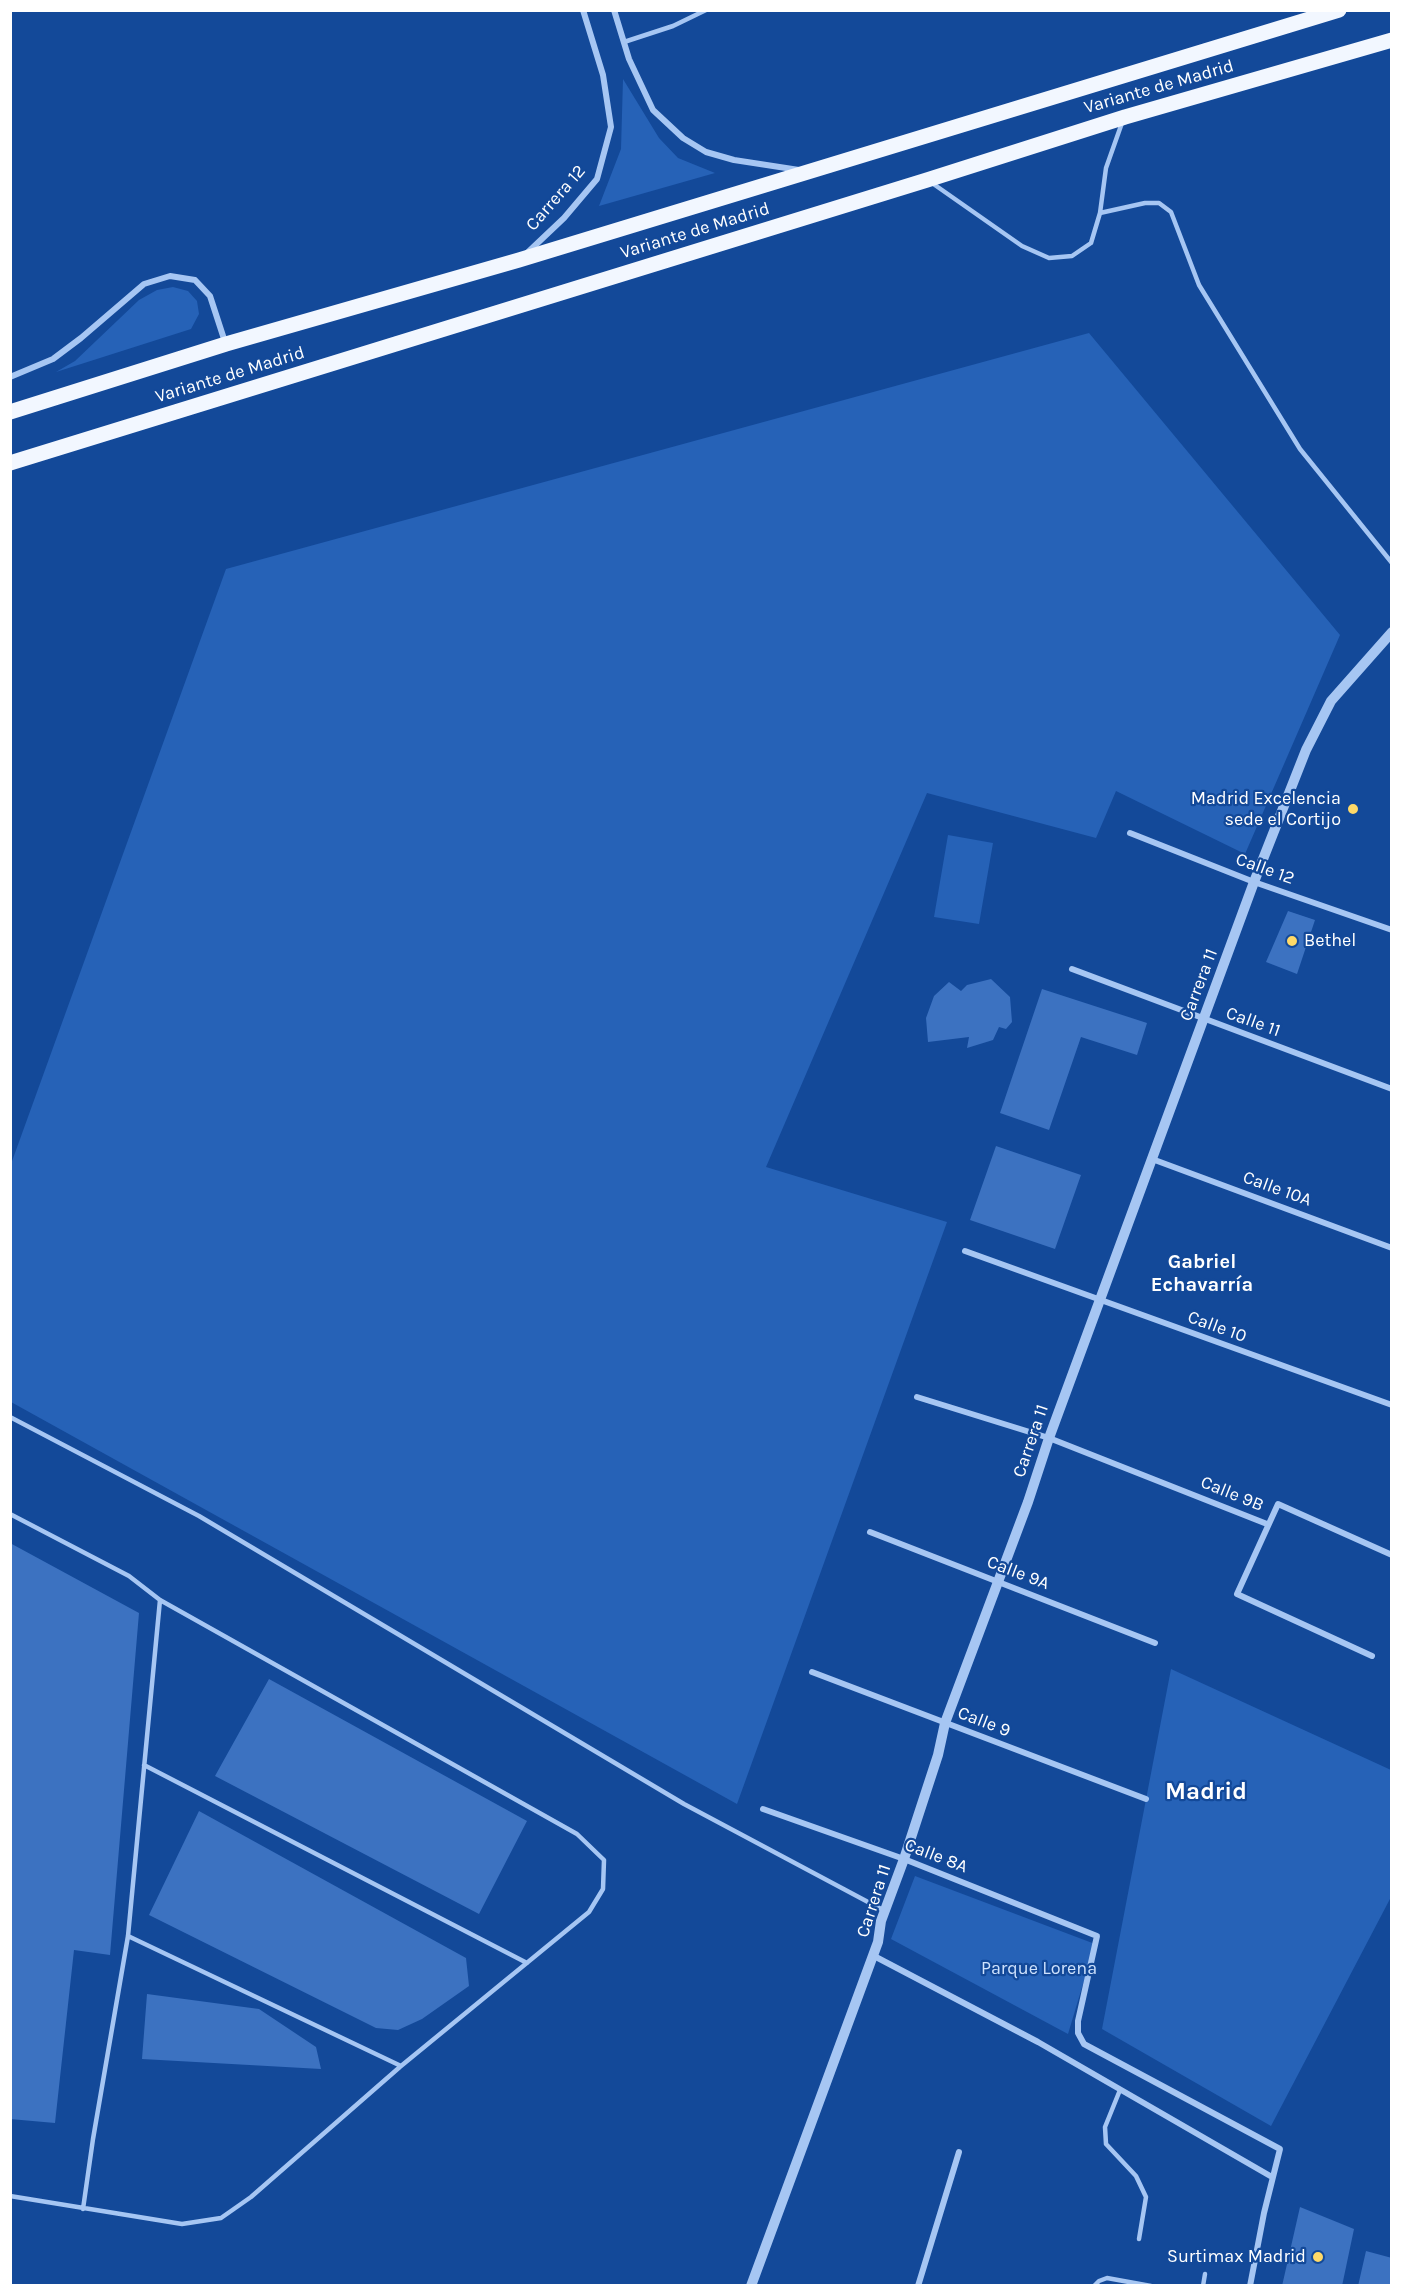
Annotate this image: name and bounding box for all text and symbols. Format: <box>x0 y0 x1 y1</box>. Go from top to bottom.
street label: Variante de Madrid <box>1082 55 1236 119</box>
street label: Carrera 12 <box>522 161 590 235</box>
street label: Variante de Madrid <box>618 198 772 264</box>
street label: Variante de Madrid <box>153 342 307 408</box>
place label: Madrid Excelencia sede el Cortijo <box>1191 788 1341 830</box>
marker: Madrid Excelencia sede el Cortijo <box>1346 802 1360 816</box>
street label: Calle 12 <box>1233 848 1297 890</box>
place label: Bethel <box>1304 930 1356 952</box>
marker: Bethel <box>1285 934 1299 948</box>
street label: Carrera 11 <box>1175 946 1223 1024</box>
street label: Calle 11 <box>1223 1002 1283 1042</box>
street label: Calle 10A <box>1240 1167 1314 1211</box>
district label: Gabriel Echavarría <box>1151 1250 1253 1297</box>
street label: Calle 10 <box>1185 1306 1249 1348</box>
street label: Carrera 11 <box>1008 1402 1054 1480</box>
street label: Calle 9B <box>1197 1472 1267 1516</box>
street label: Calle 9A <box>984 1551 1052 1595</box>
street label: Calle 9 <box>954 1702 1014 1742</box>
district label: Madrid <box>1165 1778 1247 1806</box>
street label: Calle 8A <box>901 1834 971 1878</box>
street label: Carrera 11 <box>852 1862 896 1940</box>
park label: Parque Lorena <box>981 1958 1097 1980</box>
place label: Surtimax Madrid <box>1167 2246 1306 2268</box>
marker: Surtimax Madrid <box>1311 2250 1325 2264</box>

